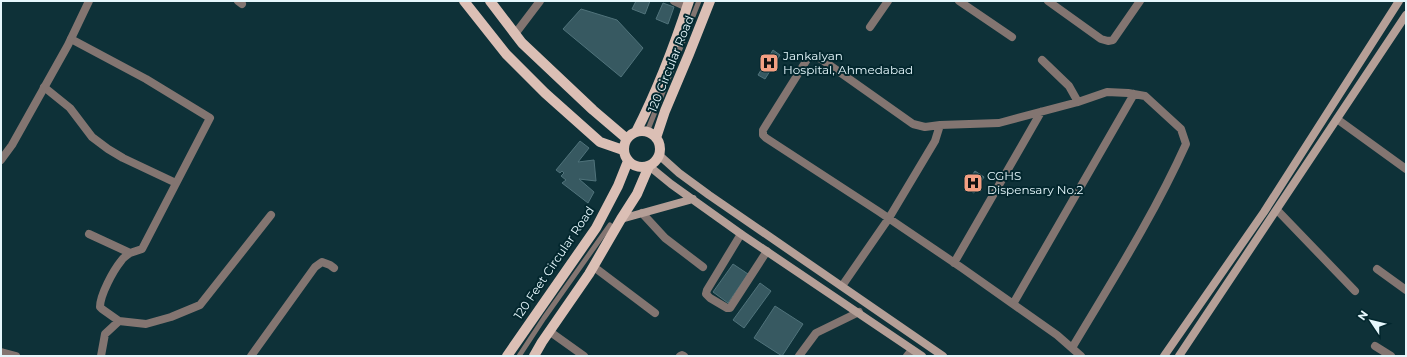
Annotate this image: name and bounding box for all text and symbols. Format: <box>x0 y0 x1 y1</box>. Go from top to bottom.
street label: 120 Circular Road <box>644 13 697 114</box>
place label: Jankalyan Hospital, Ahmedabad <box>782 48 913 77</box>
hospital icon: Jankalyan Hospital, Ahmedabad <box>758 52 780 74</box>
place label: CGHS Dispensary No.2 <box>987 168 1084 197</box>
hospital icon: CGHS Dispensary No.2 <box>962 172 984 194</box>
street label: 120 Feet Circular Road <box>510 203 597 322</box>
north arrow <box>1351 301 1391 341</box>
text: N <box>1355 308 1371 323</box>

